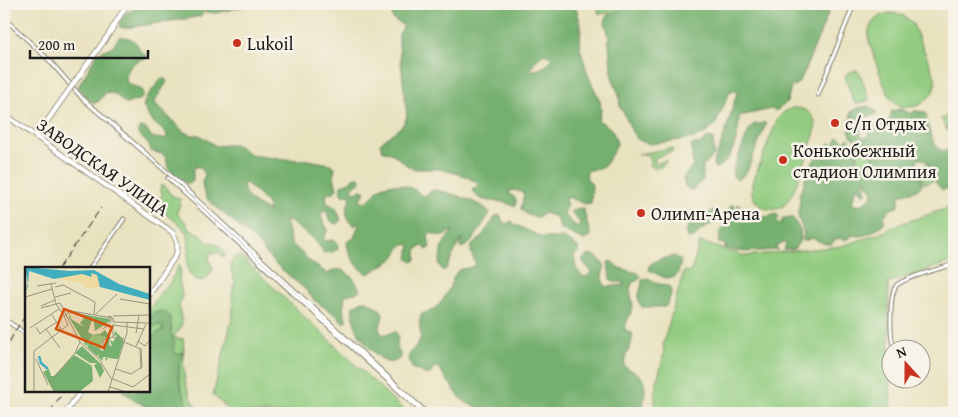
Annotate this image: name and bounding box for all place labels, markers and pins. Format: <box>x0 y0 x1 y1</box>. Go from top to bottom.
place label: Lukoil <box>247 30 294 57</box>
marker: Lukoil <box>231 37 243 49</box>
place label: с/п Отдых <box>845 110 928 137</box>
marker: с/п Отдых <box>829 117 841 129</box>
place label: Конькобежный стадион Олимпия <box>793 137 937 185</box>
marker: Конькобежный стадион Олимпия <box>777 154 789 166</box>
place label: Олимп-Арена <box>651 200 760 227</box>
marker: Олимп-Арена <box>635 207 647 219</box>

